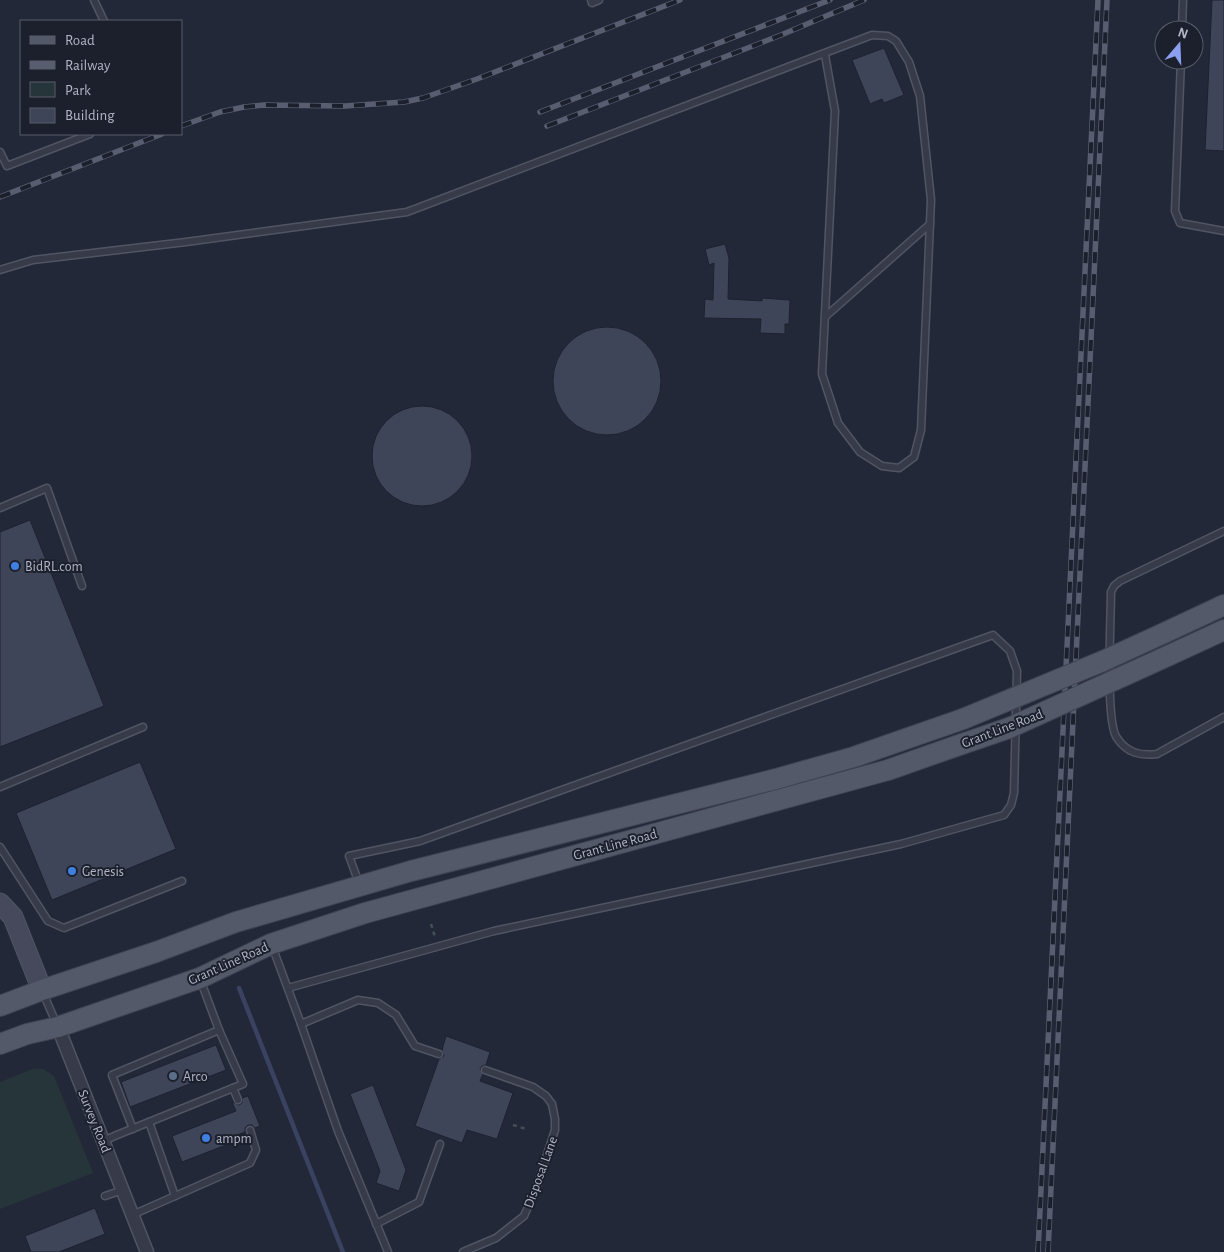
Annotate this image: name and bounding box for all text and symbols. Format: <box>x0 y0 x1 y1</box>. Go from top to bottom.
legend <box>20 20 182 135</box>
north arrow <box>1154 20 1204 70</box>
text: N <box>1176 25 1190 42</box>
text: Road <box>65 33 95 48</box>
text: Railway <box>65 58 111 73</box>
text: Park <box>65 83 91 98</box>
text: Building <box>65 108 115 123</box>
marker: BidRL.com <box>9 560 21 572</box>
place label: BidRL.com <box>25 560 83 574</box>
street label: Grant Line Road <box>960 707 1045 751</box>
street label: Grant Line Road <box>572 827 659 863</box>
marker: Genesis <box>66 865 78 877</box>
place label: Genesis <box>82 865 124 879</box>
street label: Grant Line Road <box>186 940 270 988</box>
marker: Arco <box>167 1070 179 1082</box>
place label: Arco <box>183 1070 208 1084</box>
street label: Survey Road <box>75 1088 113 1155</box>
marker: ampm <box>200 1132 212 1144</box>
place label: ampm <box>216 1132 252 1146</box>
street label: Disposal Lane <box>522 1135 560 1210</box>

